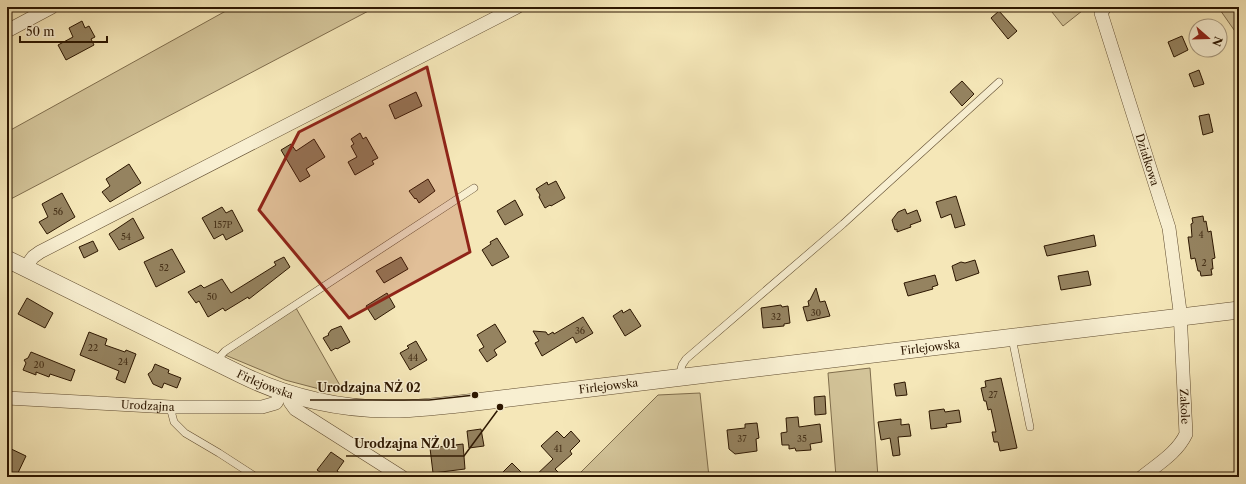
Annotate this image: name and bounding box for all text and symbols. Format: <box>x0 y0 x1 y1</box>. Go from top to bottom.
scale bar <box>20 18 107 44</box>
north arrow <box>1188 18 1228 58</box>
text: 50 m <box>26 24 55 39</box>
text: N <box>1209 35 1226 49</box>
street label: Działkowa <box>1133 132 1162 188</box>
house number: 56 <box>53 206 63 217</box>
house number: 157P <box>213 219 233 230</box>
house number: 4 <box>1198 229 1204 240</box>
house number: 54 <box>121 231 131 242</box>
house number: 2 <box>1201 257 1207 268</box>
house number: 52 <box>159 262 169 273</box>
house number: 50 <box>207 291 218 302</box>
house number: 30 <box>811 307 822 318</box>
house number: 32 <box>771 311 781 322</box>
house number: 36 <box>575 325 585 336</box>
street label: Firlejowska <box>900 337 961 358</box>
house number: 22 <box>88 342 98 353</box>
house number: 44 <box>408 352 418 363</box>
house number: 24 <box>118 356 128 367</box>
house number: 20 <box>34 359 45 370</box>
street label: Firlejowska <box>234 367 295 402</box>
street label: Firlejowska <box>578 375 639 397</box>
callout: Urodzajna NŻ 02 <box>310 376 429 400</box>
text: Urodzajna NŻ 02 <box>317 379 421 395</box>
street label: Zakole <box>1177 388 1193 424</box>
house number: 27 <box>988 389 998 400</box>
street label: Urodzajna <box>121 397 175 414</box>
callout: Urodzajna NŻ 01 <box>346 432 464 456</box>
house number: 37 <box>737 433 747 444</box>
house number: 35 <box>797 433 807 444</box>
text: Urodzajna NŻ 01 <box>354 435 456 451</box>
house number: 41 <box>554 443 563 454</box>

